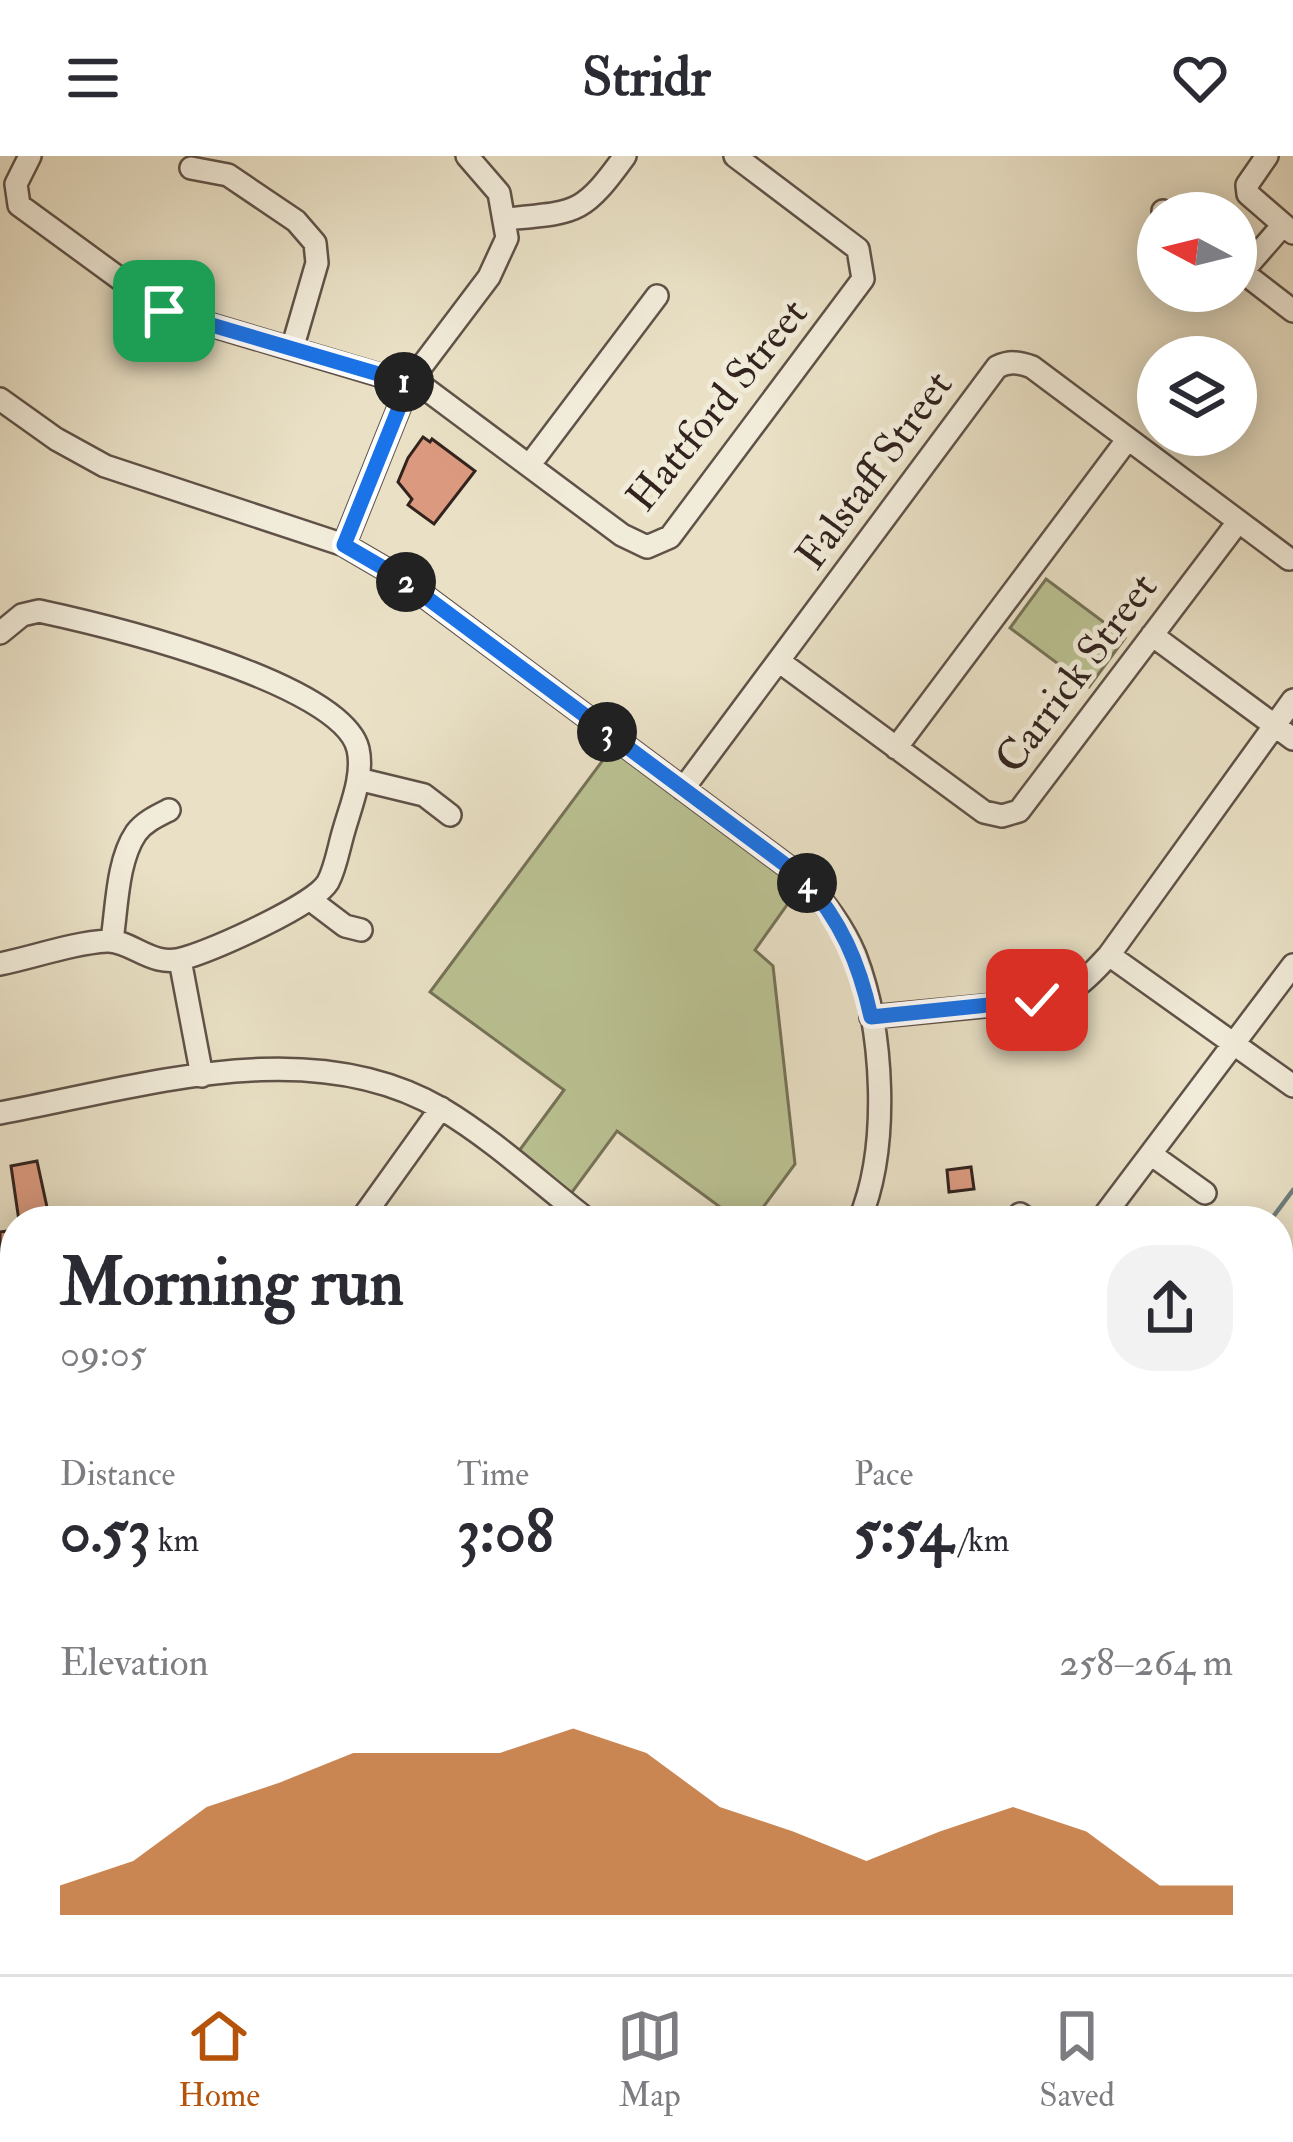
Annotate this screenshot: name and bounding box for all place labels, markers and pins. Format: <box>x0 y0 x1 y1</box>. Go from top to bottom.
pin <box>113 260 215 362</box>
pin: 1 <box>374 352 434 412</box>
pin: 2 <box>376 552 436 612</box>
pin: 3 <box>577 702 637 762</box>
pin: 4 <box>777 853 837 913</box>
pin <box>986 949 1088 1051</box>

